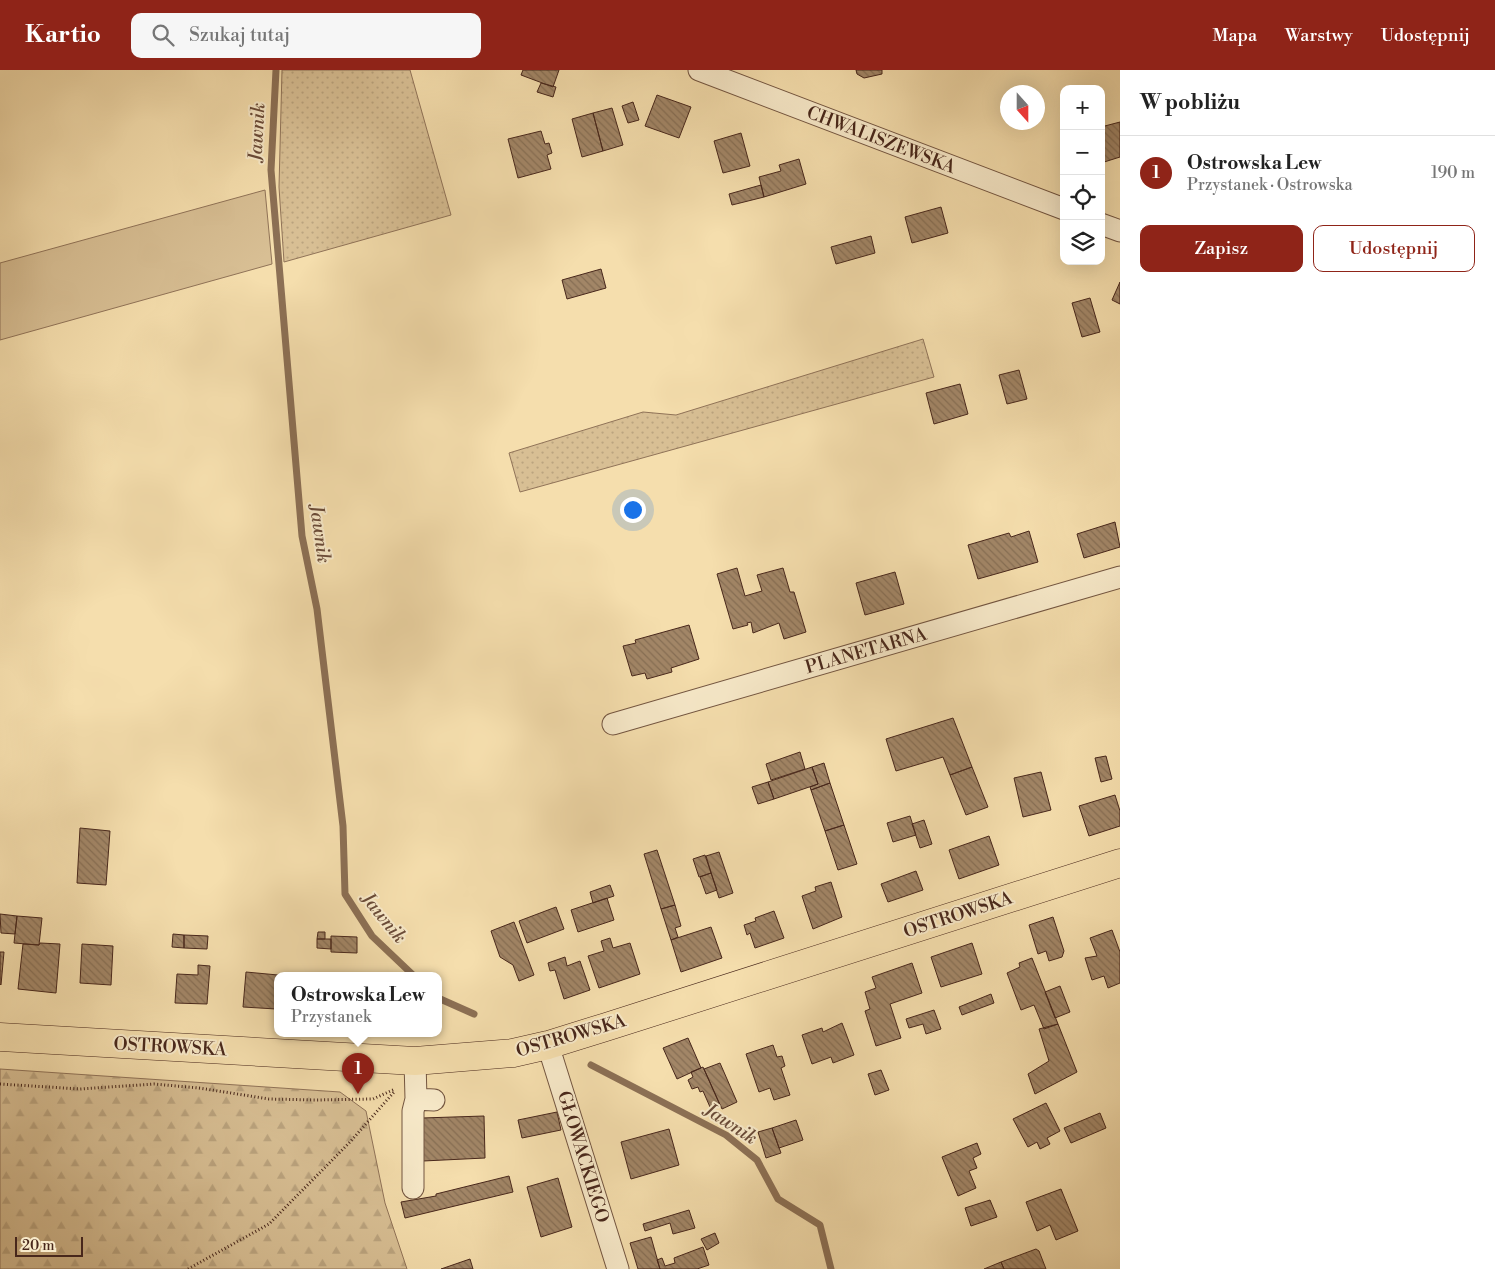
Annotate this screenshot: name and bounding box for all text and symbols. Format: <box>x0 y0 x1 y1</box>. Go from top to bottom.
search box <box>131 13 481 58</box>
text: Kartio <box>25 20 101 50</box>
icon: search <box>149 21 177 49</box>
text: Szukaj tutaj <box>189 23 290 47</box>
text: Mapa <box>1213 24 1257 47</box>
text: Warstwy <box>1285 24 1353 47</box>
text: Udostępnij <box>1381 24 1470 47</box>
north arrow <box>1000 85 1045 130</box>
map controls <box>1060 85 1105 265</box>
button: + <box>1060 85 1105 130</box>
text: W pobliżu <box>1140 90 1240 116</box>
street label: CHWALISZEWSKA <box>803 101 959 179</box>
water label: Jawnik <box>243 102 271 164</box>
button: − <box>1060 130 1105 175</box>
text: Ostrowska Lew <box>1187 151 1321 175</box>
text: 1 <box>1152 163 1160 183</box>
text: 190 m <box>1431 163 1475 183</box>
button: locate <box>1060 175 1105 220</box>
text: Przystanek · Ostrowska <box>1187 175 1353 195</box>
button: layers <box>1060 220 1105 265</box>
button: Zapisz <box>1140 225 1303 272</box>
button: Udostępnij <box>1313 225 1475 272</box>
your location <box>620 497 646 523</box>
water label: Jawnik <box>304 501 336 565</box>
street label: PLANETARNA <box>802 622 930 679</box>
water label: Jawnik <box>355 886 412 948</box>
street label: OSTROWSKA <box>901 886 1016 943</box>
popup <box>274 972 442 1037</box>
text: Ostrowska Lew <box>291 983 425 1007</box>
text: Przystanek <box>291 1007 371 1027</box>
street label: OSTROWSKA <box>513 1009 629 1063</box>
street label: OSTROWSKA <box>113 1033 228 1061</box>
pin: 1 <box>342 1053 374 1094</box>
street label: GŁOWACKIEGO <box>552 1088 614 1226</box>
water label: Jawnik <box>698 1097 762 1150</box>
scale bar <box>15 1234 82 1257</box>
text: 20 m <box>22 1237 54 1255</box>

